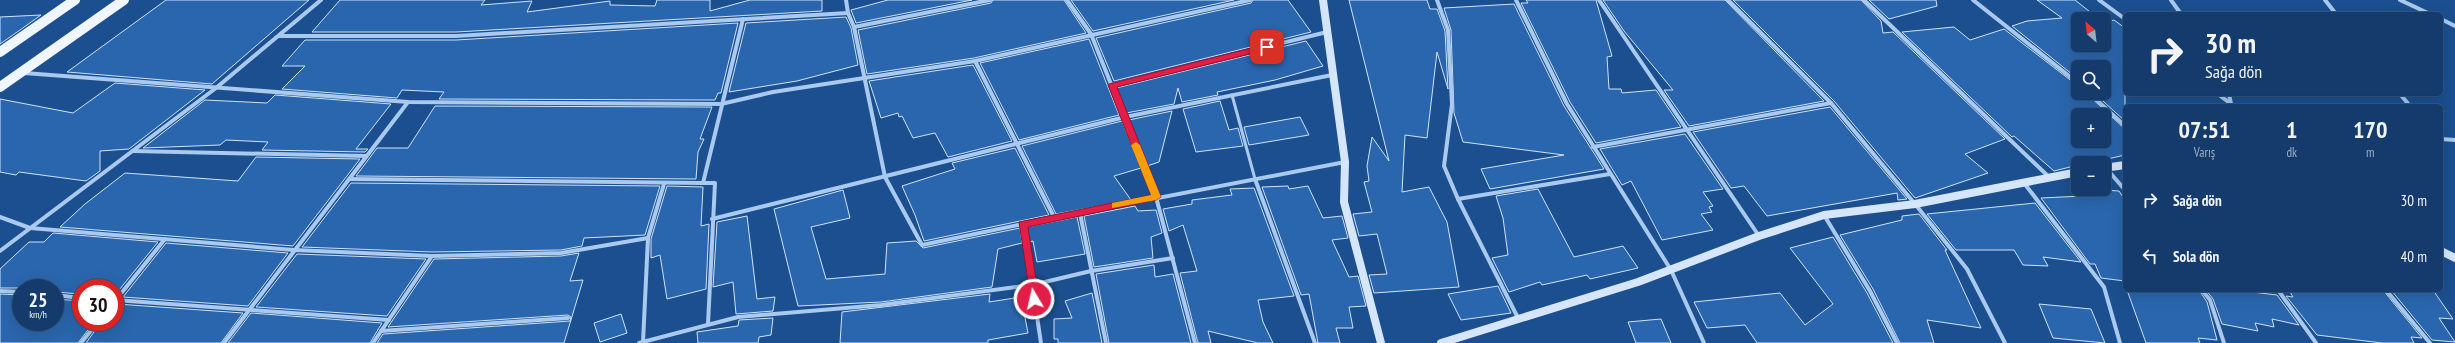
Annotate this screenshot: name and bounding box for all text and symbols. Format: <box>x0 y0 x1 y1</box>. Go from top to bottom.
north arrow <box>2071 12 2111 52</box>
map controls <box>2071 12 2111 196</box>
text: 30 m <box>2205 24 2256 61</box>
icon: right <box>2139 28 2191 80</box>
pin <box>1250 30 1284 64</box>
icon: arrive <box>1256 36 1278 58</box>
button: search <box>2071 60 2111 100</box>
text: Sağa dön <box>2205 60 2262 83</box>
button: + <box>2071 108 2111 148</box>
text: 07:51 <box>2179 114 2230 145</box>
text: 1 <box>2286 114 2297 145</box>
text: 170 <box>2353 114 2387 145</box>
text: Varış <box>2194 144 2215 161</box>
text: dk <box>2286 144 2297 161</box>
text: m <box>2366 144 2374 161</box>
button: − <box>2071 156 2111 196</box>
icon: right <box>2139 189 2161 211</box>
text: Sağa dön <box>2173 191 2222 210</box>
text: 30 m <box>2401 191 2427 210</box>
icon: left <box>2139 245 2161 267</box>
text: Sola dön <box>2173 247 2219 266</box>
text: 40 m <box>2401 247 2427 266</box>
position arrow <box>1013 278 1055 320</box>
speed limit sign: 30 <box>72 279 124 331</box>
text: 25 <box>28 287 48 313</box>
text: km/h <box>29 308 47 321</box>

